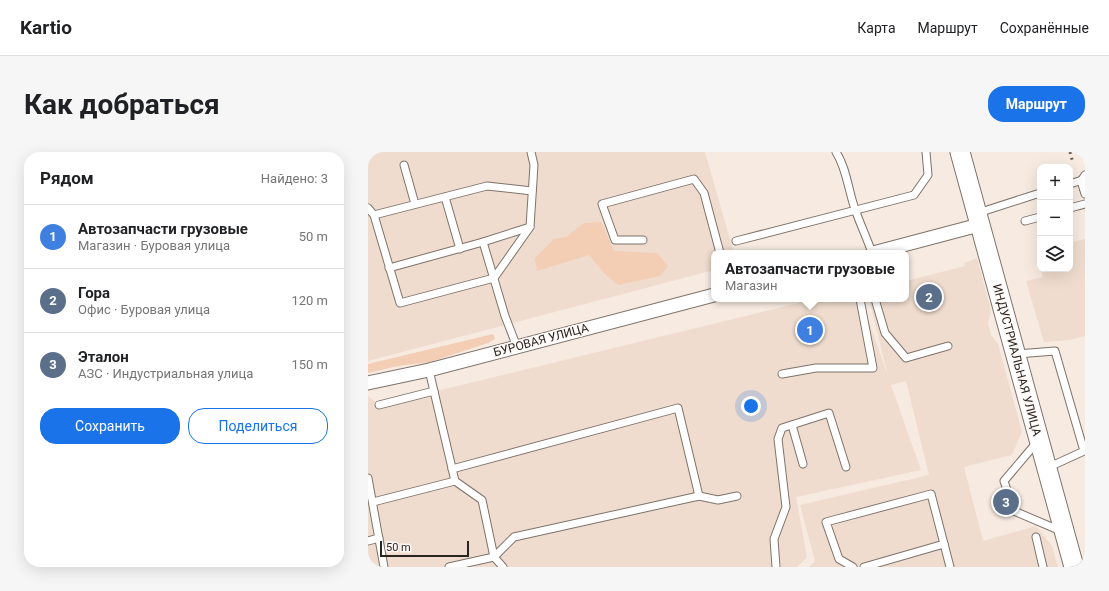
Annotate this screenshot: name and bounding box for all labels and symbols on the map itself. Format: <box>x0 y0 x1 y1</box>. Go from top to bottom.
pin: 2 <box>916 282 942 312</box>
street label: ИНДУСТРИАЛЬНАЯ УЛИЦА <box>990 282 1044 438</box>
pin: 1 <box>797 315 823 345</box>
street label: БУРОВАЯ УЛИЦА <box>492 321 590 359</box>
your location <box>741 396 761 416</box>
pin: 3 <box>993 487 1019 517</box>
scale bar <box>380 539 469 558</box>

